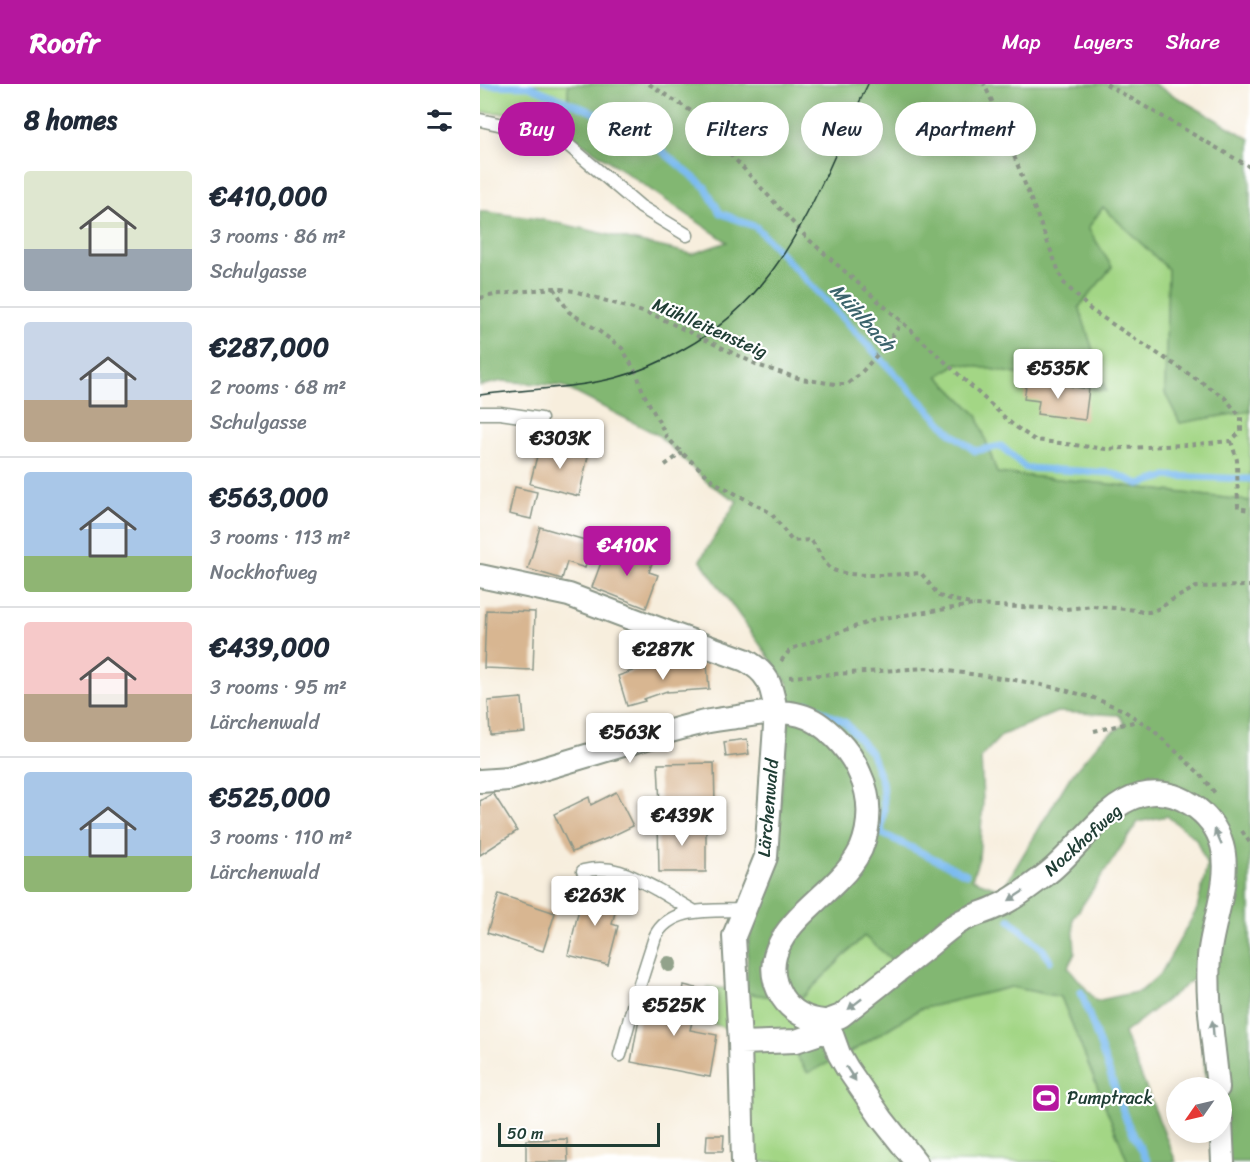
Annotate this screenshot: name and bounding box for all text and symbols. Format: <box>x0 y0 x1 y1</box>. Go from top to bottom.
text: Roofr <box>30 18 99 67</box>
text: Map <box>1002 23 1041 61</box>
text: Layers <box>1074 23 1133 61</box>
text: Share <box>1166 23 1220 61</box>
text: 8 homes <box>24 97 117 143</box>
chip: Buy <box>498 102 575 156</box>
chip: Rent <box>587 102 673 156</box>
chip: Filters <box>685 102 789 156</box>
chip: New <box>801 102 883 156</box>
chip: Apartment <box>895 102 1036 156</box>
icon: filters <box>423 104 456 137</box>
text: €410,000 <box>210 173 327 219</box>
icon: home <box>72 195 144 267</box>
text: 3 rooms · 86 m² <box>210 219 346 254</box>
text: Schulgasse <box>210 254 307 289</box>
water label: Mühlbach <box>821 275 906 362</box>
street label: Mühlleitensteig <box>647 288 773 368</box>
text: €287,000 <box>210 324 329 370</box>
icon: home <box>72 346 144 418</box>
pin: €535K <box>1016 349 1100 400</box>
text: €535K <box>1028 351 1088 386</box>
text: 2 rooms · 68 m² <box>210 370 346 405</box>
text: Schulgasse <box>210 405 307 440</box>
pin: €303K <box>518 419 602 470</box>
text: €303K <box>530 421 590 456</box>
text: €563,000 <box>210 474 328 520</box>
icon: home <box>72 496 144 568</box>
text: 3 rooms · 113 m² <box>210 520 351 555</box>
pin: €410K <box>585 526 669 577</box>
text: €410K <box>597 528 657 563</box>
text: Nockhofweg <box>210 555 318 590</box>
text: €439,000 <box>210 624 330 670</box>
pin: €287K <box>621 630 705 681</box>
text: €287K <box>633 632 693 667</box>
icon: home <box>72 646 144 718</box>
text: 3 rooms · 95 m² <box>210 670 347 705</box>
text: Lärchenwald <box>210 705 319 740</box>
pin: €563K <box>588 713 672 764</box>
text: €563K <box>600 715 660 750</box>
street label: Lärchenwald <box>748 756 788 858</box>
text: €525,000 <box>210 774 330 820</box>
icon: home <box>72 796 144 868</box>
pin: €439K <box>640 796 724 847</box>
street label: Nockhofweg <box>1036 796 1130 884</box>
text: €439K <box>651 798 713 833</box>
text: 3 rooms · 110 m² <box>210 820 352 855</box>
one-way arrow <box>1214 828 1223 845</box>
text: Lärchenwald <box>210 855 319 890</box>
pin: €263K <box>553 876 637 927</box>
text: €263K <box>565 878 625 913</box>
one-way arrow <box>1008 890 1024 901</box>
pin: €525K <box>632 986 716 1037</box>
text: €525K <box>643 988 705 1023</box>
one-way arrow <box>848 998 863 1010</box>
one-way arrow <box>1208 1020 1218 1039</box>
one-way arrow <box>845 1066 856 1082</box>
north arrow <box>1166 1077 1232 1143</box>
map controls <box>1166 1077 1232 1143</box>
sports icon: Pumptrack <box>1030 1082 1062 1114</box>
place label: Pumptrack <box>1067 1082 1153 1114</box>
text: 50 m <box>507 1119 543 1148</box>
scale bar <box>498 1120 660 1148</box>

